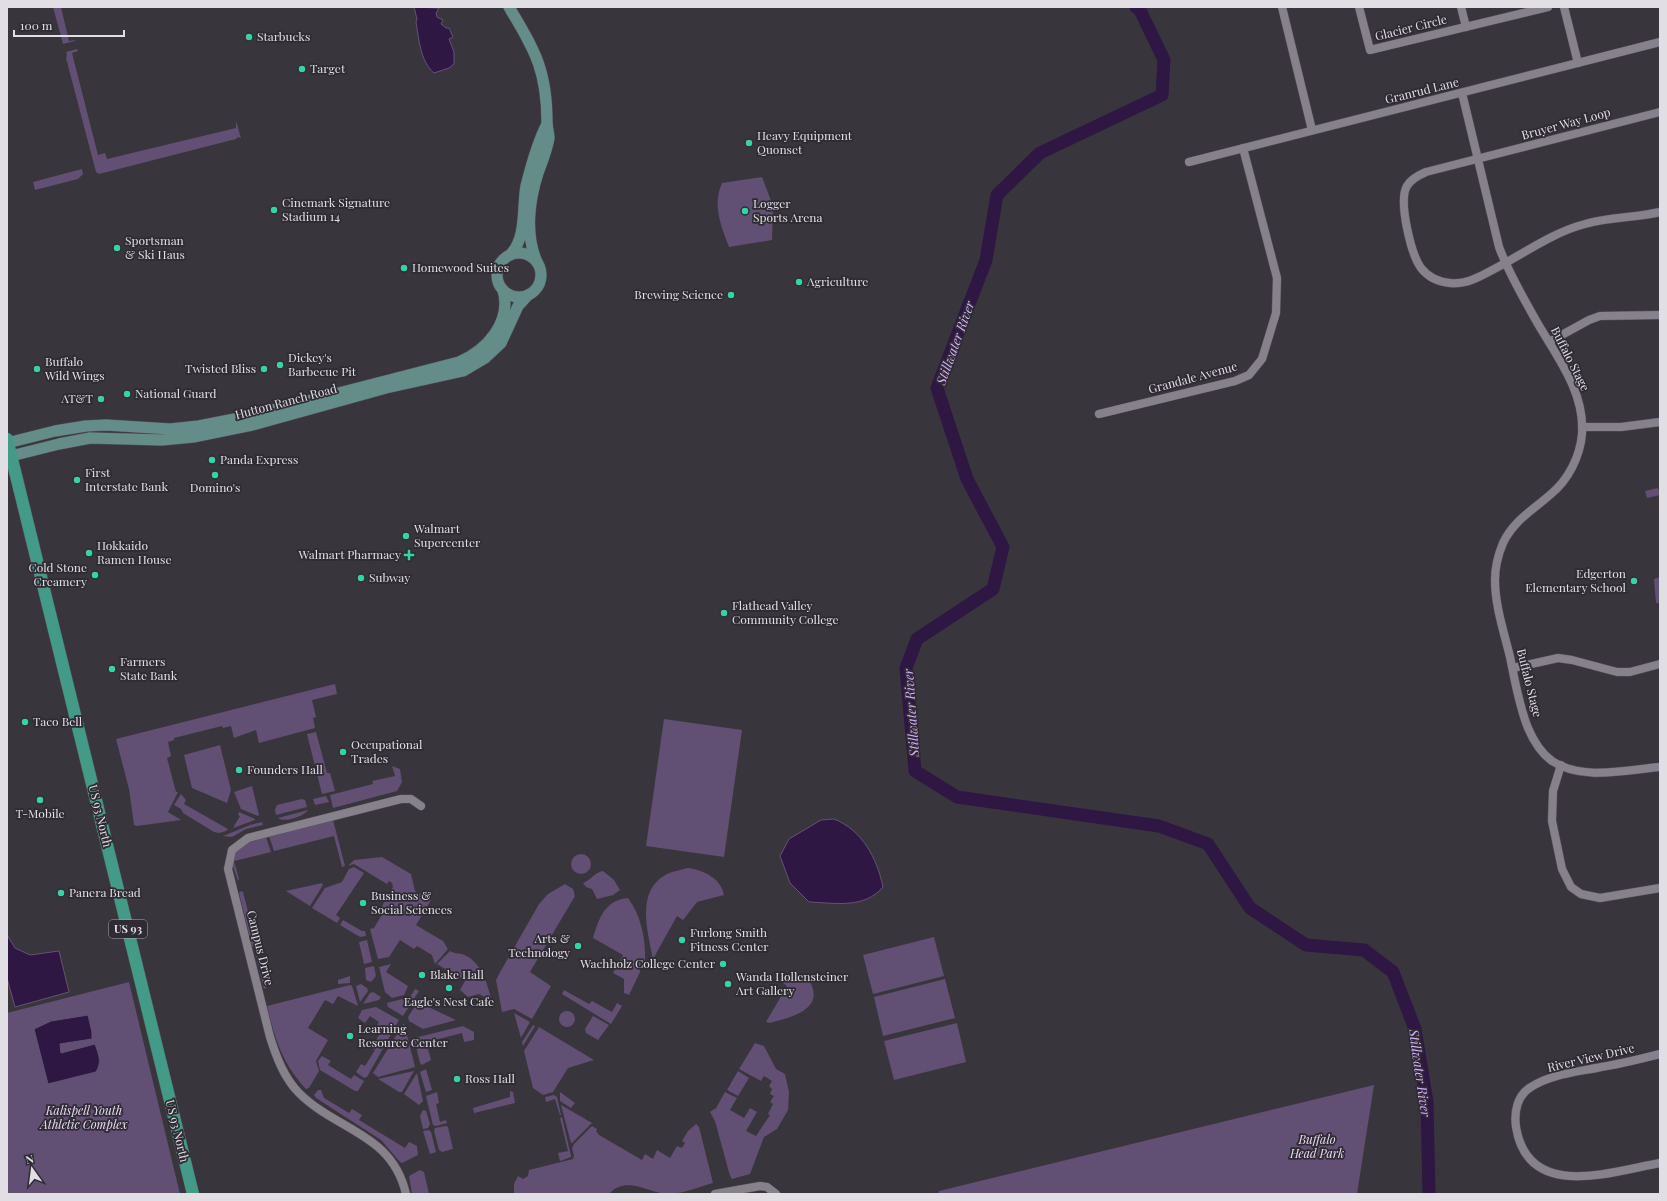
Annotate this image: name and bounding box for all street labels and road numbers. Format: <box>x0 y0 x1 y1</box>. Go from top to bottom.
street label: Glacier Circle <box>1373 10 1448 44</box>
street label: Granrud Lane <box>1383 73 1460 107</box>
street label: Bruyer Way Loop <box>1519 103 1612 143</box>
street label: Buffalo Stage <box>1548 324 1594 393</box>
street label: Grandale Avenue <box>1147 357 1239 397</box>
street label: Hutton Ranch Road <box>233 380 338 422</box>
street label: Buffalo Stage <box>1514 647 1546 719</box>
street label: US 93 North <box>86 783 116 849</box>
street label: Campus Drive <box>244 909 278 987</box>
road number: US 93 <box>109 920 147 938</box>
street label: River View Drive <box>1546 1039 1636 1075</box>
street label: US 93 North <box>163 1098 193 1164</box>

